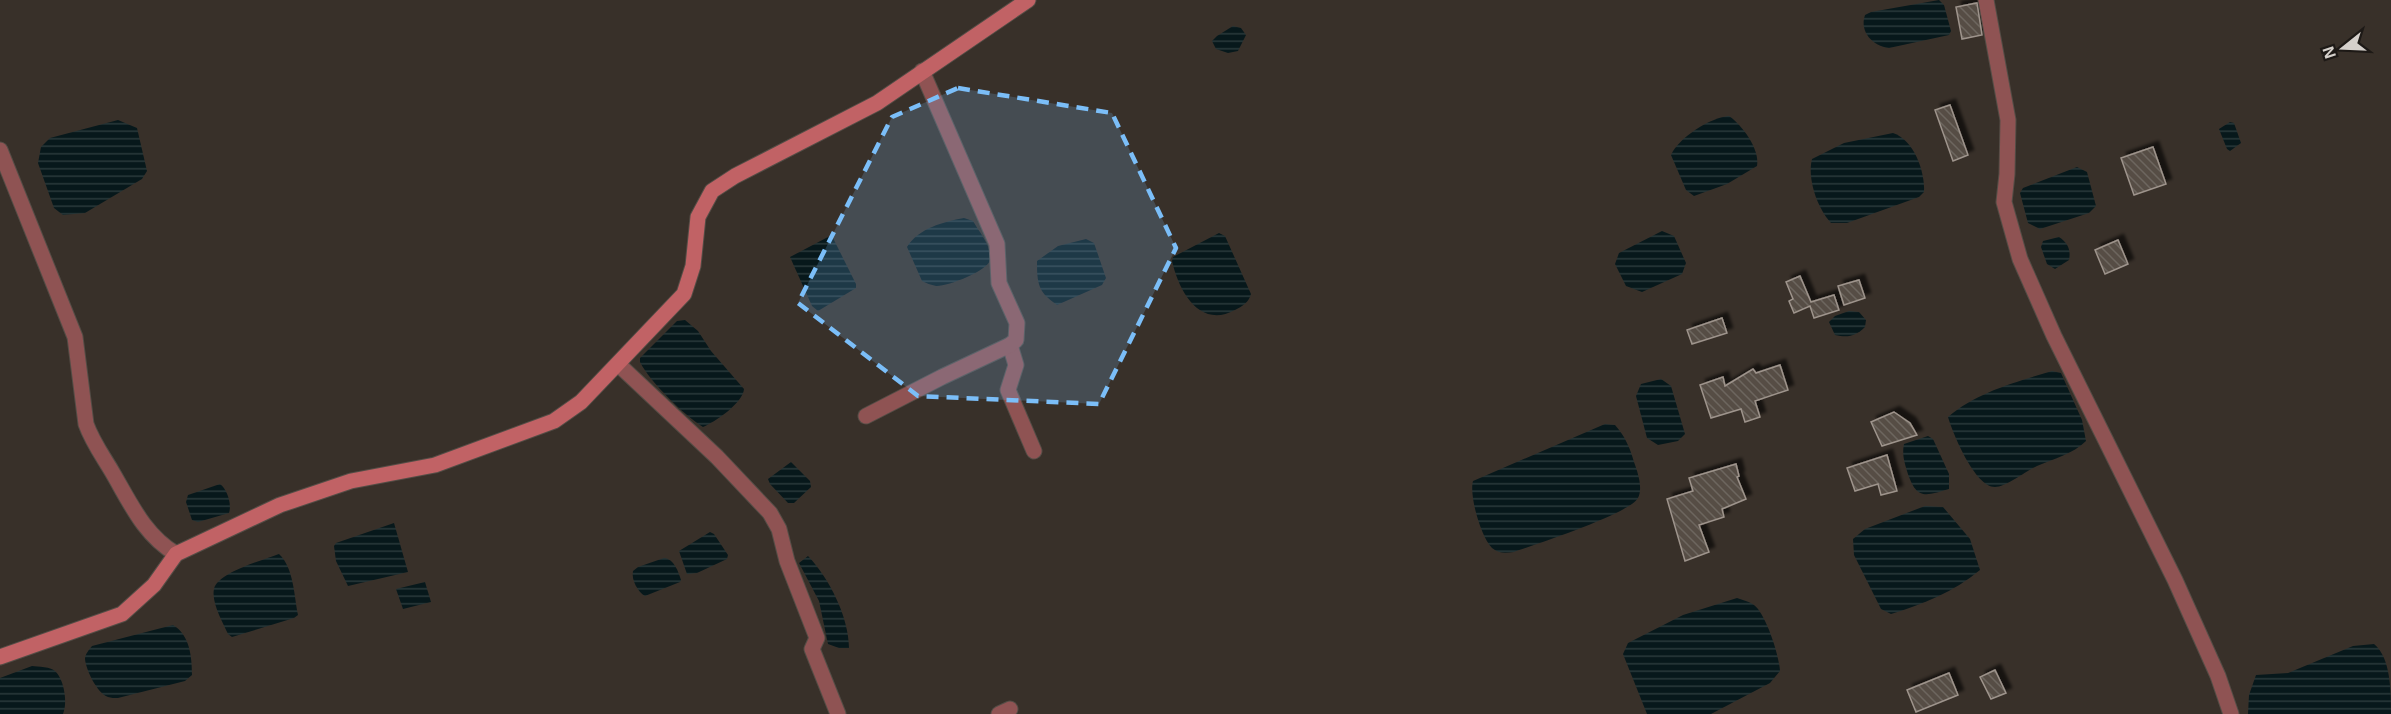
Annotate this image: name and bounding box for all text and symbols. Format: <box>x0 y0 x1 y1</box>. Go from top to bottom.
north arrow <box>2313 18 2373 78</box>
text: N <box>2319 44 2339 61</box>

